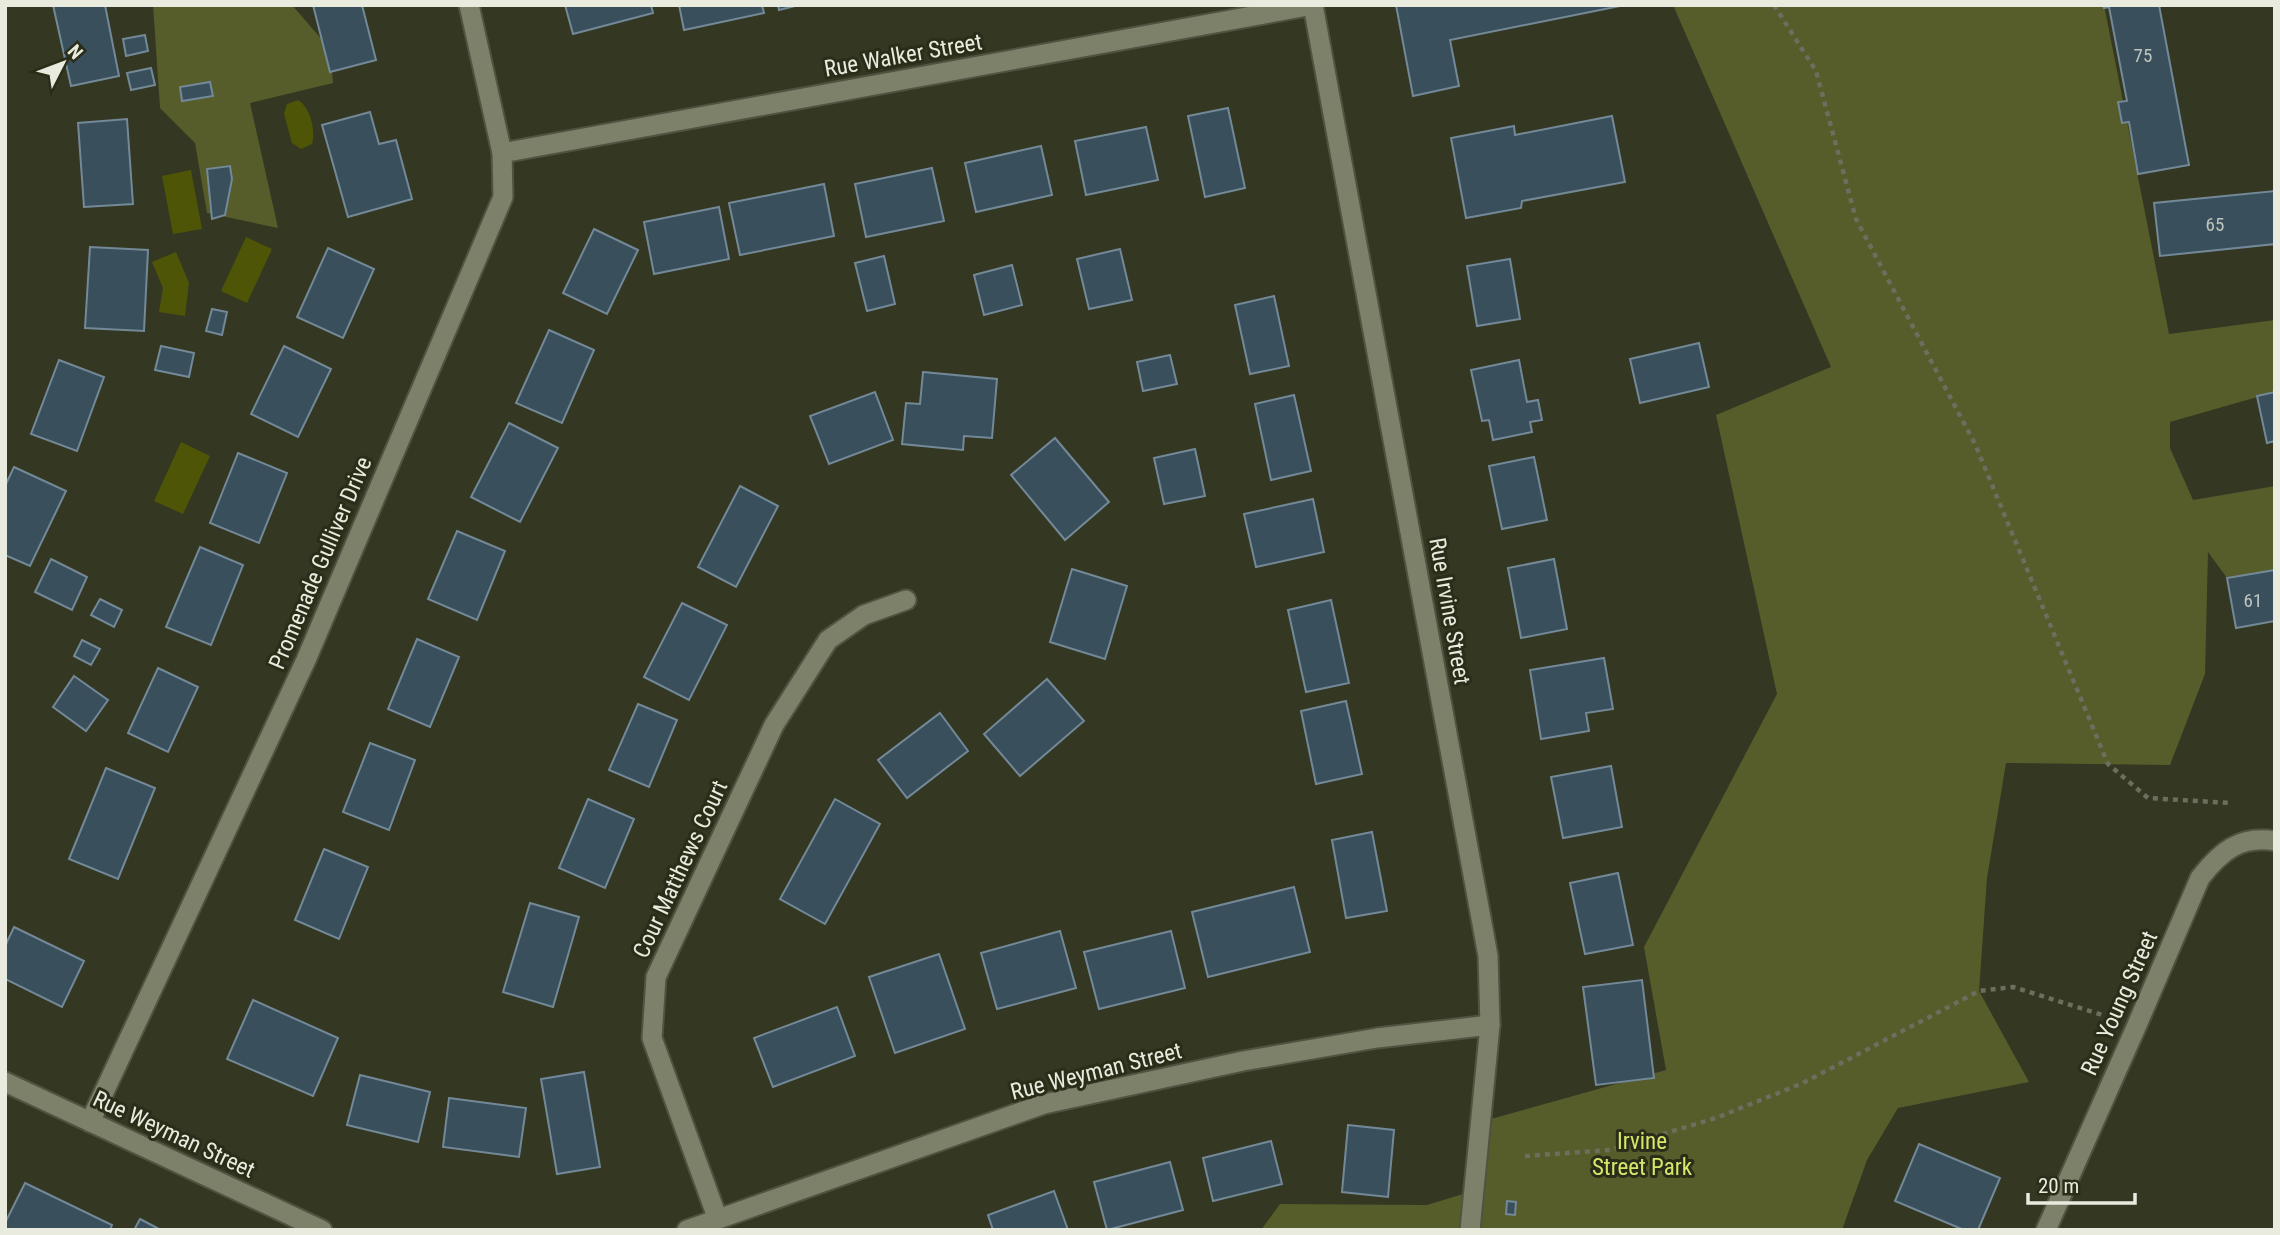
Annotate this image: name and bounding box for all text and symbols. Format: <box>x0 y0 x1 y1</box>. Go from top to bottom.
north arrow <box>28 28 98 98</box>
street label: Rue Walker Street <box>822 28 984 83</box>
text: N <box>63 40 88 64</box>
house number: 75 <box>2134 44 2152 67</box>
house number: 65 <box>2206 213 2224 236</box>
street label: Promenade Gulliver Drive <box>263 453 377 673</box>
street label: Rue Irvine Street <box>1423 536 1476 687</box>
house number: 61 <box>2244 589 2262 612</box>
street label: Cour Matthews Court <box>628 776 733 962</box>
street label: Rue Young Street <box>2076 927 2163 1080</box>
street label: Rue Weyman Street <box>1008 1037 1184 1106</box>
street label: Rue Weyman Street <box>89 1085 259 1184</box>
park label: Irvine Street Park <box>1592 1128 1693 1181</box>
scale bar <box>2028 1162 2135 1206</box>
text: 20 m <box>2038 1174 2079 1198</box>

